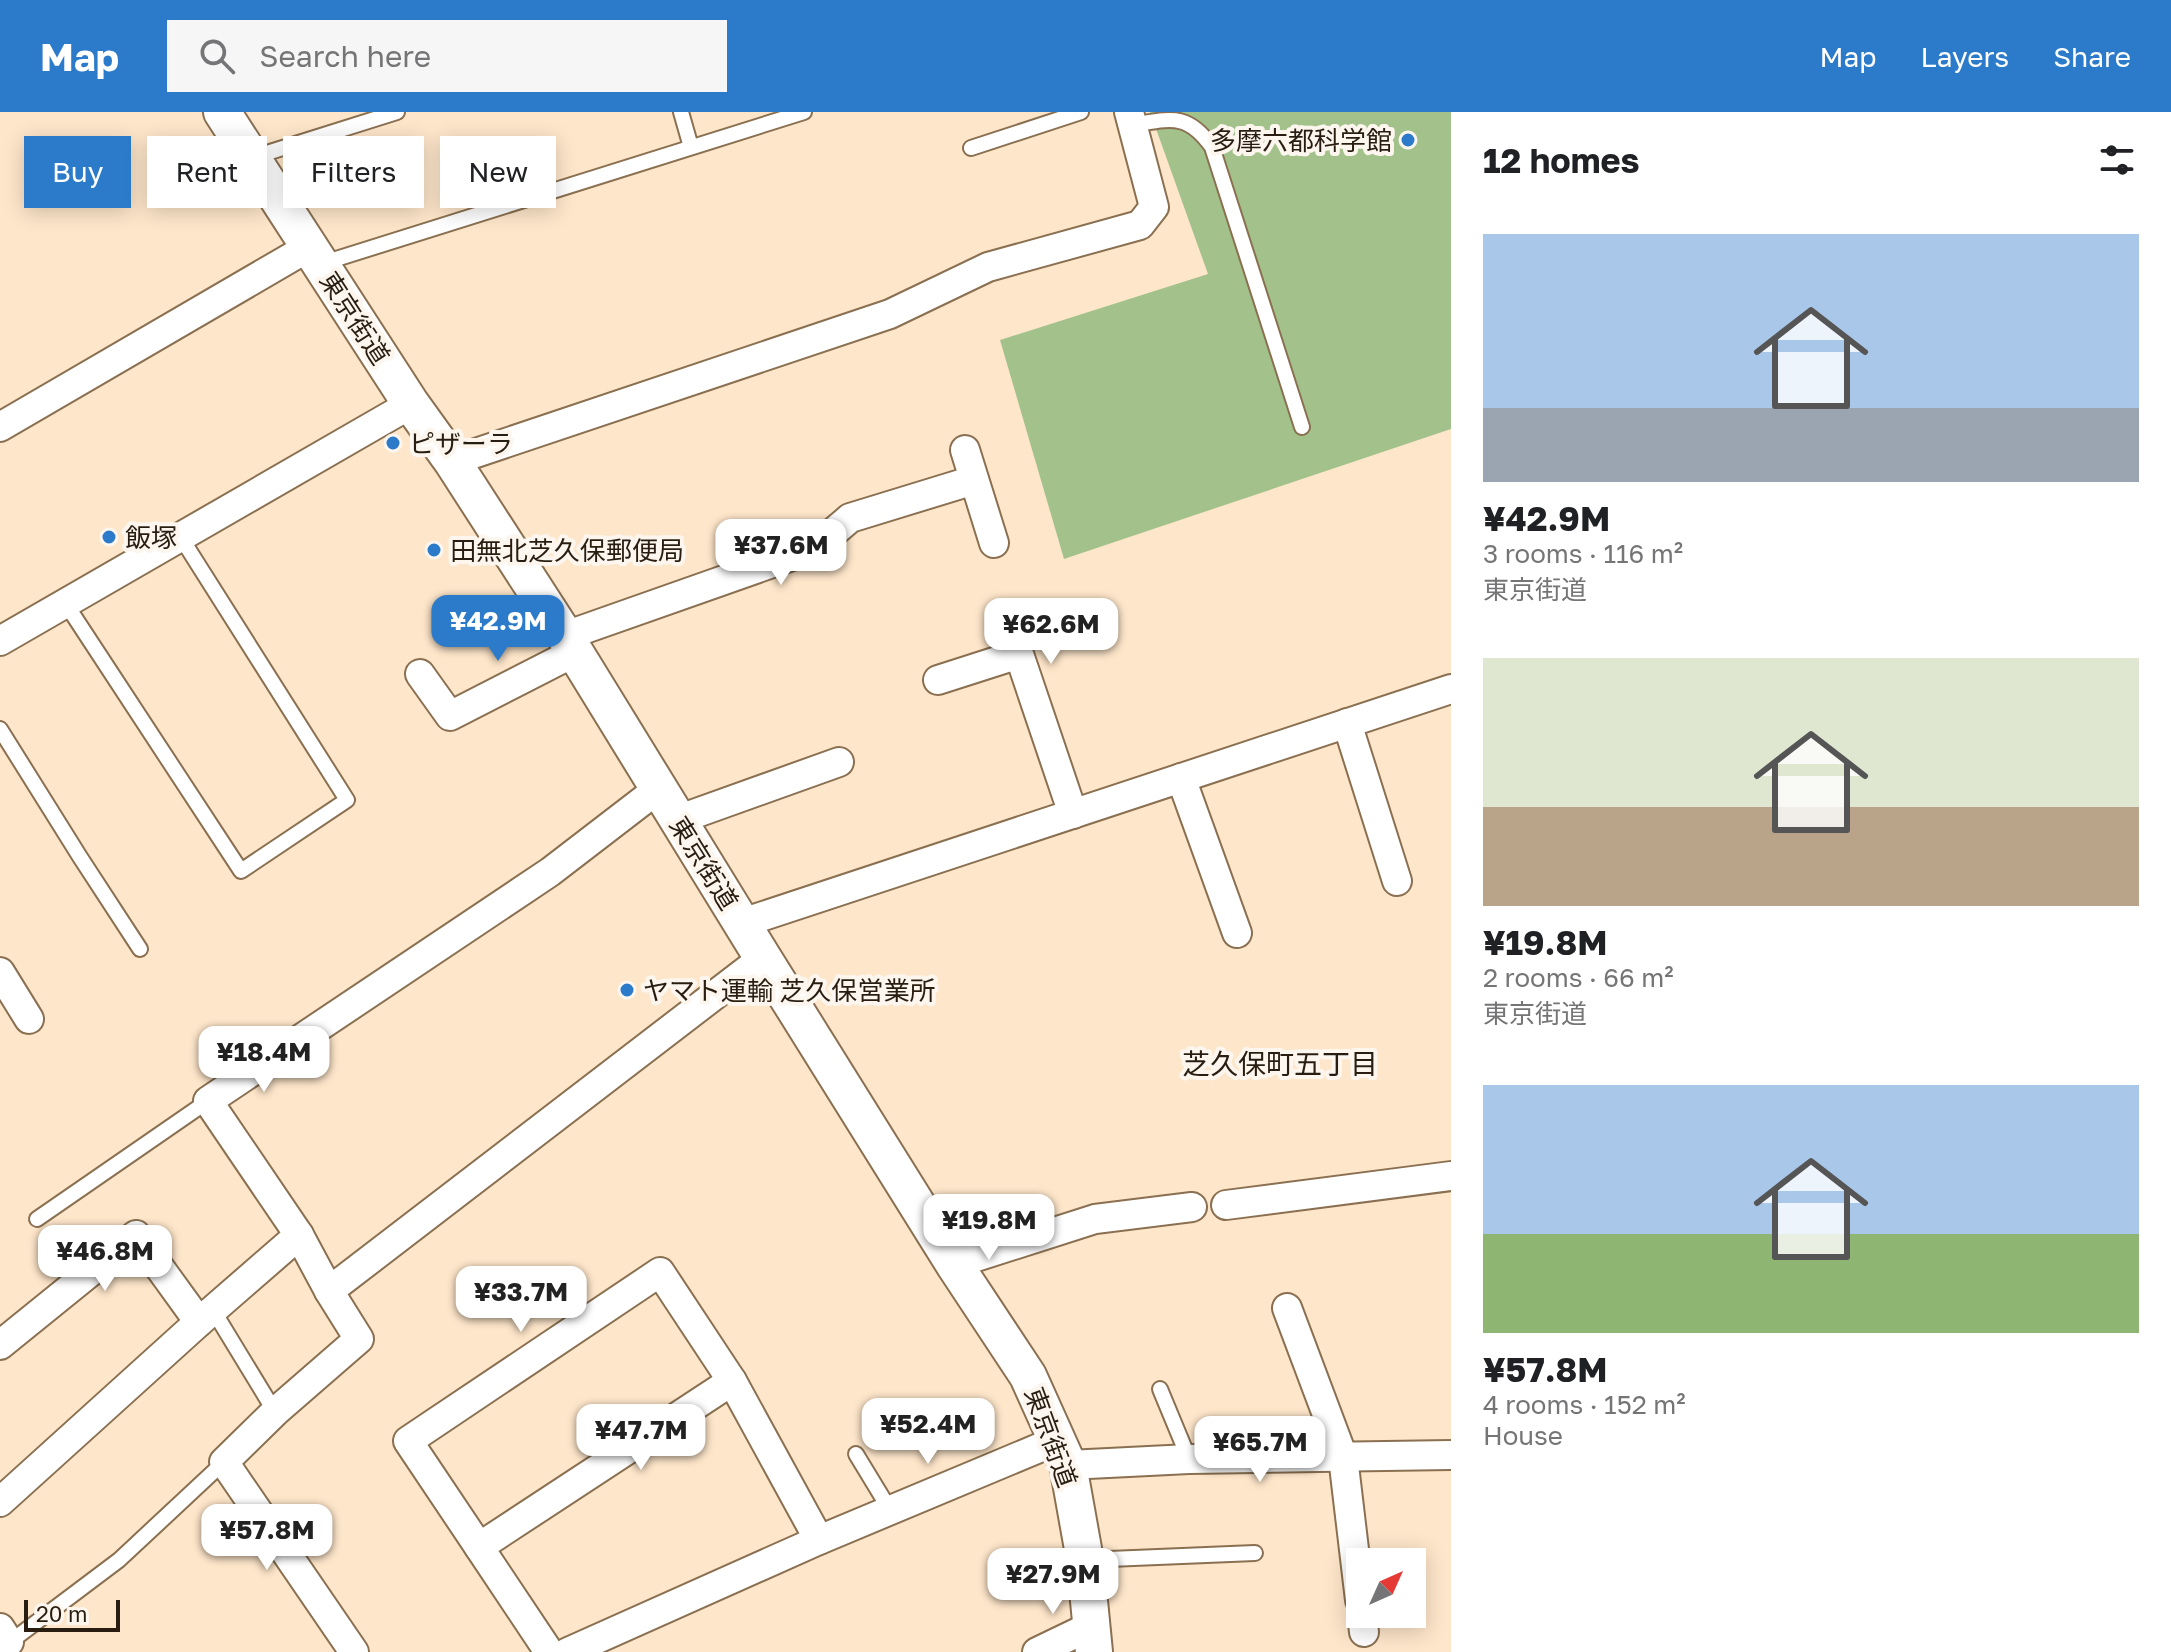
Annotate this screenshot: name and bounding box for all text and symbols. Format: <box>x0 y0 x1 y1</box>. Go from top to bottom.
search box <box>167 20 727 92</box>
text: Map <box>40 34 119 79</box>
icon: search <box>195 34 239 78</box>
text: Search here <box>259 38 431 74</box>
text: Map <box>1819 40 1877 73</box>
text: Layers <box>1921 40 2009 73</box>
text: Share <box>2053 40 2131 73</box>
place label: 多摩六都科学館 <box>1210 125 1392 156</box>
marker: 多摩六都科学館 <box>1399 131 1417 149</box>
chip: Buy <box>24 136 131 208</box>
chip: Rent <box>147 136 267 208</box>
chip: Filters <box>283 136 424 208</box>
chip: New <box>440 136 556 208</box>
icon: filters <box>2095 138 2139 182</box>
text: 12 homes <box>1483 140 1640 180</box>
street label: 東京街道 <box>314 266 396 370</box>
icon: home <box>1739 286 1883 430</box>
place label: ピザーラ <box>409 428 513 459</box>
marker: ピザーラ <box>384 434 402 452</box>
text: ¥42.9M <box>1483 498 1610 538</box>
pin: ¥37.6M <box>716 519 846 587</box>
place label: 飯塚 <box>125 522 177 553</box>
marker: 飯塚 <box>100 528 118 546</box>
text: ¥37.6M <box>733 529 829 560</box>
place label: 田無北芝久保郵便局 <box>450 535 684 566</box>
text: 3 rooms · 116 m² <box>1483 538 1683 569</box>
marker: 田無北芝久保郵便局 <box>425 541 443 559</box>
text: 東京街道 <box>1483 574 1587 605</box>
pin: ¥42.9M <box>433 595 563 663</box>
pin: ¥62.6M <box>986 598 1116 666</box>
text: ¥42.9M <box>449 605 547 636</box>
text: ¥62.6M <box>1002 608 1100 639</box>
icon: home <box>1739 710 1883 854</box>
street label: 東京街道 <box>663 811 745 915</box>
text: ¥19.8M <box>1483 922 1607 962</box>
text: 2 rooms · 66 m² <box>1483 962 1674 993</box>
place label: ヤマト運輸 芝久保営業所 <box>643 975 936 1006</box>
marker: ヤマト運輸 芝久保営業所 <box>618 981 636 999</box>
text: 東京街道 <box>1483 998 1587 1029</box>
pin: ¥18.4M <box>199 1026 329 1094</box>
text: ¥18.4M <box>217 1036 311 1067</box>
district label: 芝久保町五丁目 <box>1182 1047 1378 1080</box>
icon: home <box>1739 1137 1883 1281</box>
pin: ¥19.8M <box>924 1194 1054 1262</box>
text: ¥19.8M <box>941 1204 1037 1235</box>
pin: ¥46.8M <box>40 1225 170 1293</box>
text: ¥46.8M <box>56 1235 154 1266</box>
pin: ¥33.7M <box>456 1266 586 1334</box>
text: ¥33.7M <box>474 1276 568 1307</box>
text: ¥57.8M <box>1483 1349 1608 1389</box>
street label: 東京街道 <box>1019 1383 1083 1491</box>
text: 4 rooms · 152 m² <box>1483 1389 1686 1420</box>
pin: ¥52.4M <box>863 1398 993 1466</box>
pin: ¥47.7M <box>576 1404 706 1472</box>
text: ¥52.4M <box>880 1408 976 1439</box>
text: ¥47.7M <box>594 1414 688 1445</box>
pin: ¥65.7M <box>1195 1416 1325 1484</box>
text: House <box>1483 1420 1563 1451</box>
text: ¥65.7M <box>1212 1426 1308 1457</box>
pin: ¥57.8M <box>202 1504 332 1572</box>
text: ¥57.8M <box>219 1514 315 1545</box>
pin: ¥27.9M <box>988 1548 1118 1616</box>
north arrow <box>1346 1548 1426 1628</box>
map controls <box>1346 1548 1426 1628</box>
text: ¥27.9M <box>1005 1558 1101 1589</box>
scale bar <box>24 1596 120 1632</box>
text: 20 m <box>36 1600 87 1627</box>

